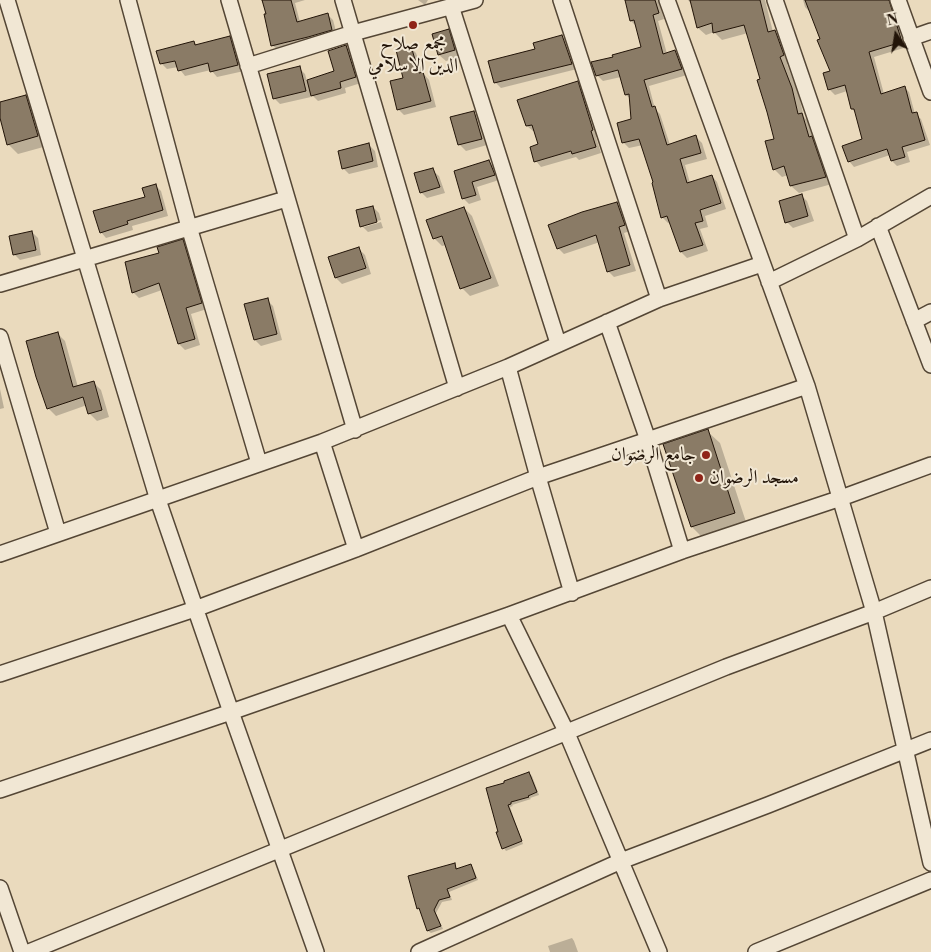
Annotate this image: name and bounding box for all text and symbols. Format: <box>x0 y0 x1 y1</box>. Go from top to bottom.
north arrow <box>871 10 921 60</box>
text: N <box>885 10 900 30</box>
marker: مجمع صلاح الدين الاسلامي <box>407 19 419 31</box>
place label: مجمع صلاح الدين الاسلامي <box>368 33 458 77</box>
place label: جامع الرضوان <box>611 444 696 466</box>
marker: جامع الرضوان <box>700 449 712 461</box>
place label: مسجد الرضوان <box>709 467 799 489</box>
marker: مسجد الرضوان <box>693 472 705 484</box>

